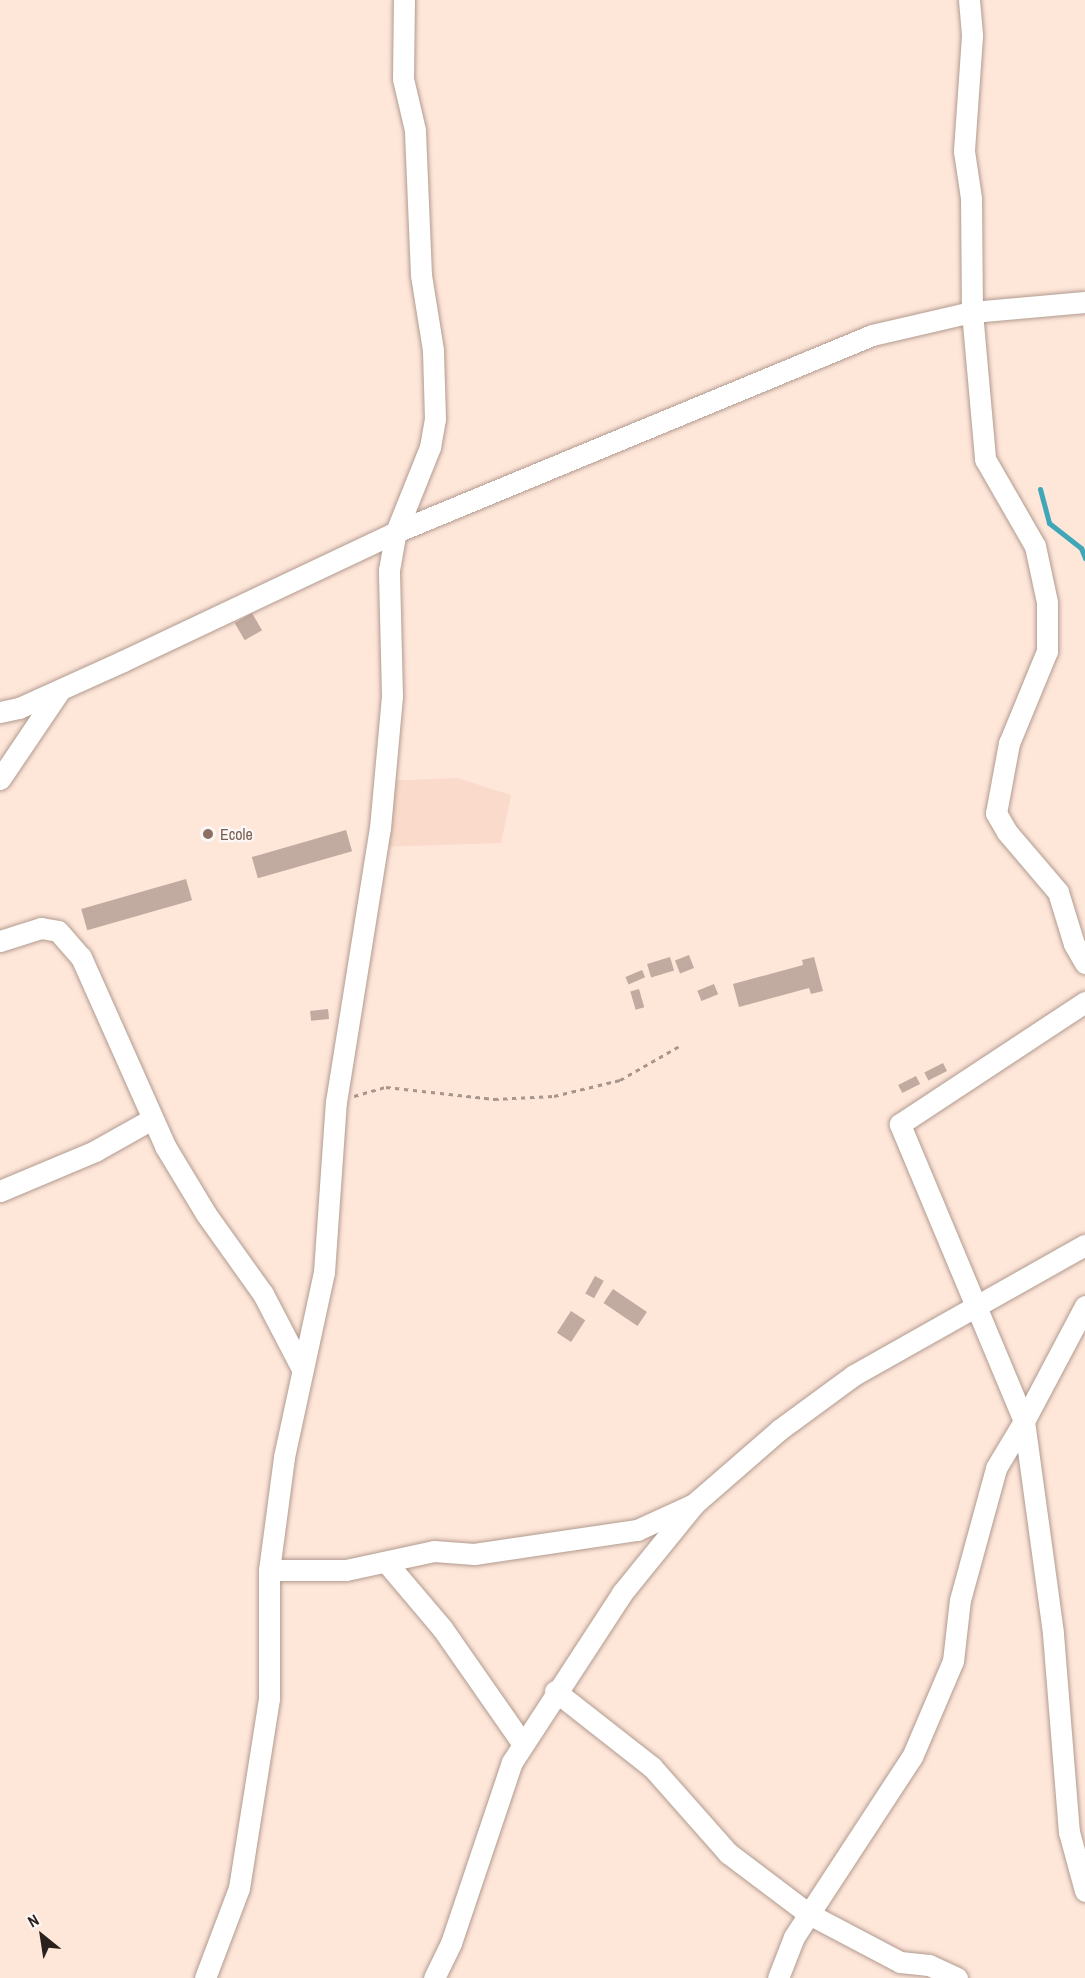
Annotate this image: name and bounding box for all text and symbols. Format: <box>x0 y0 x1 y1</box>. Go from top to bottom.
place label: Ecole <box>220 824 253 844</box>
marker: Ecole <box>201 827 215 841</box>
north arrow <box>12 1906 72 1966</box>
text: N <box>23 1909 43 1932</box>

